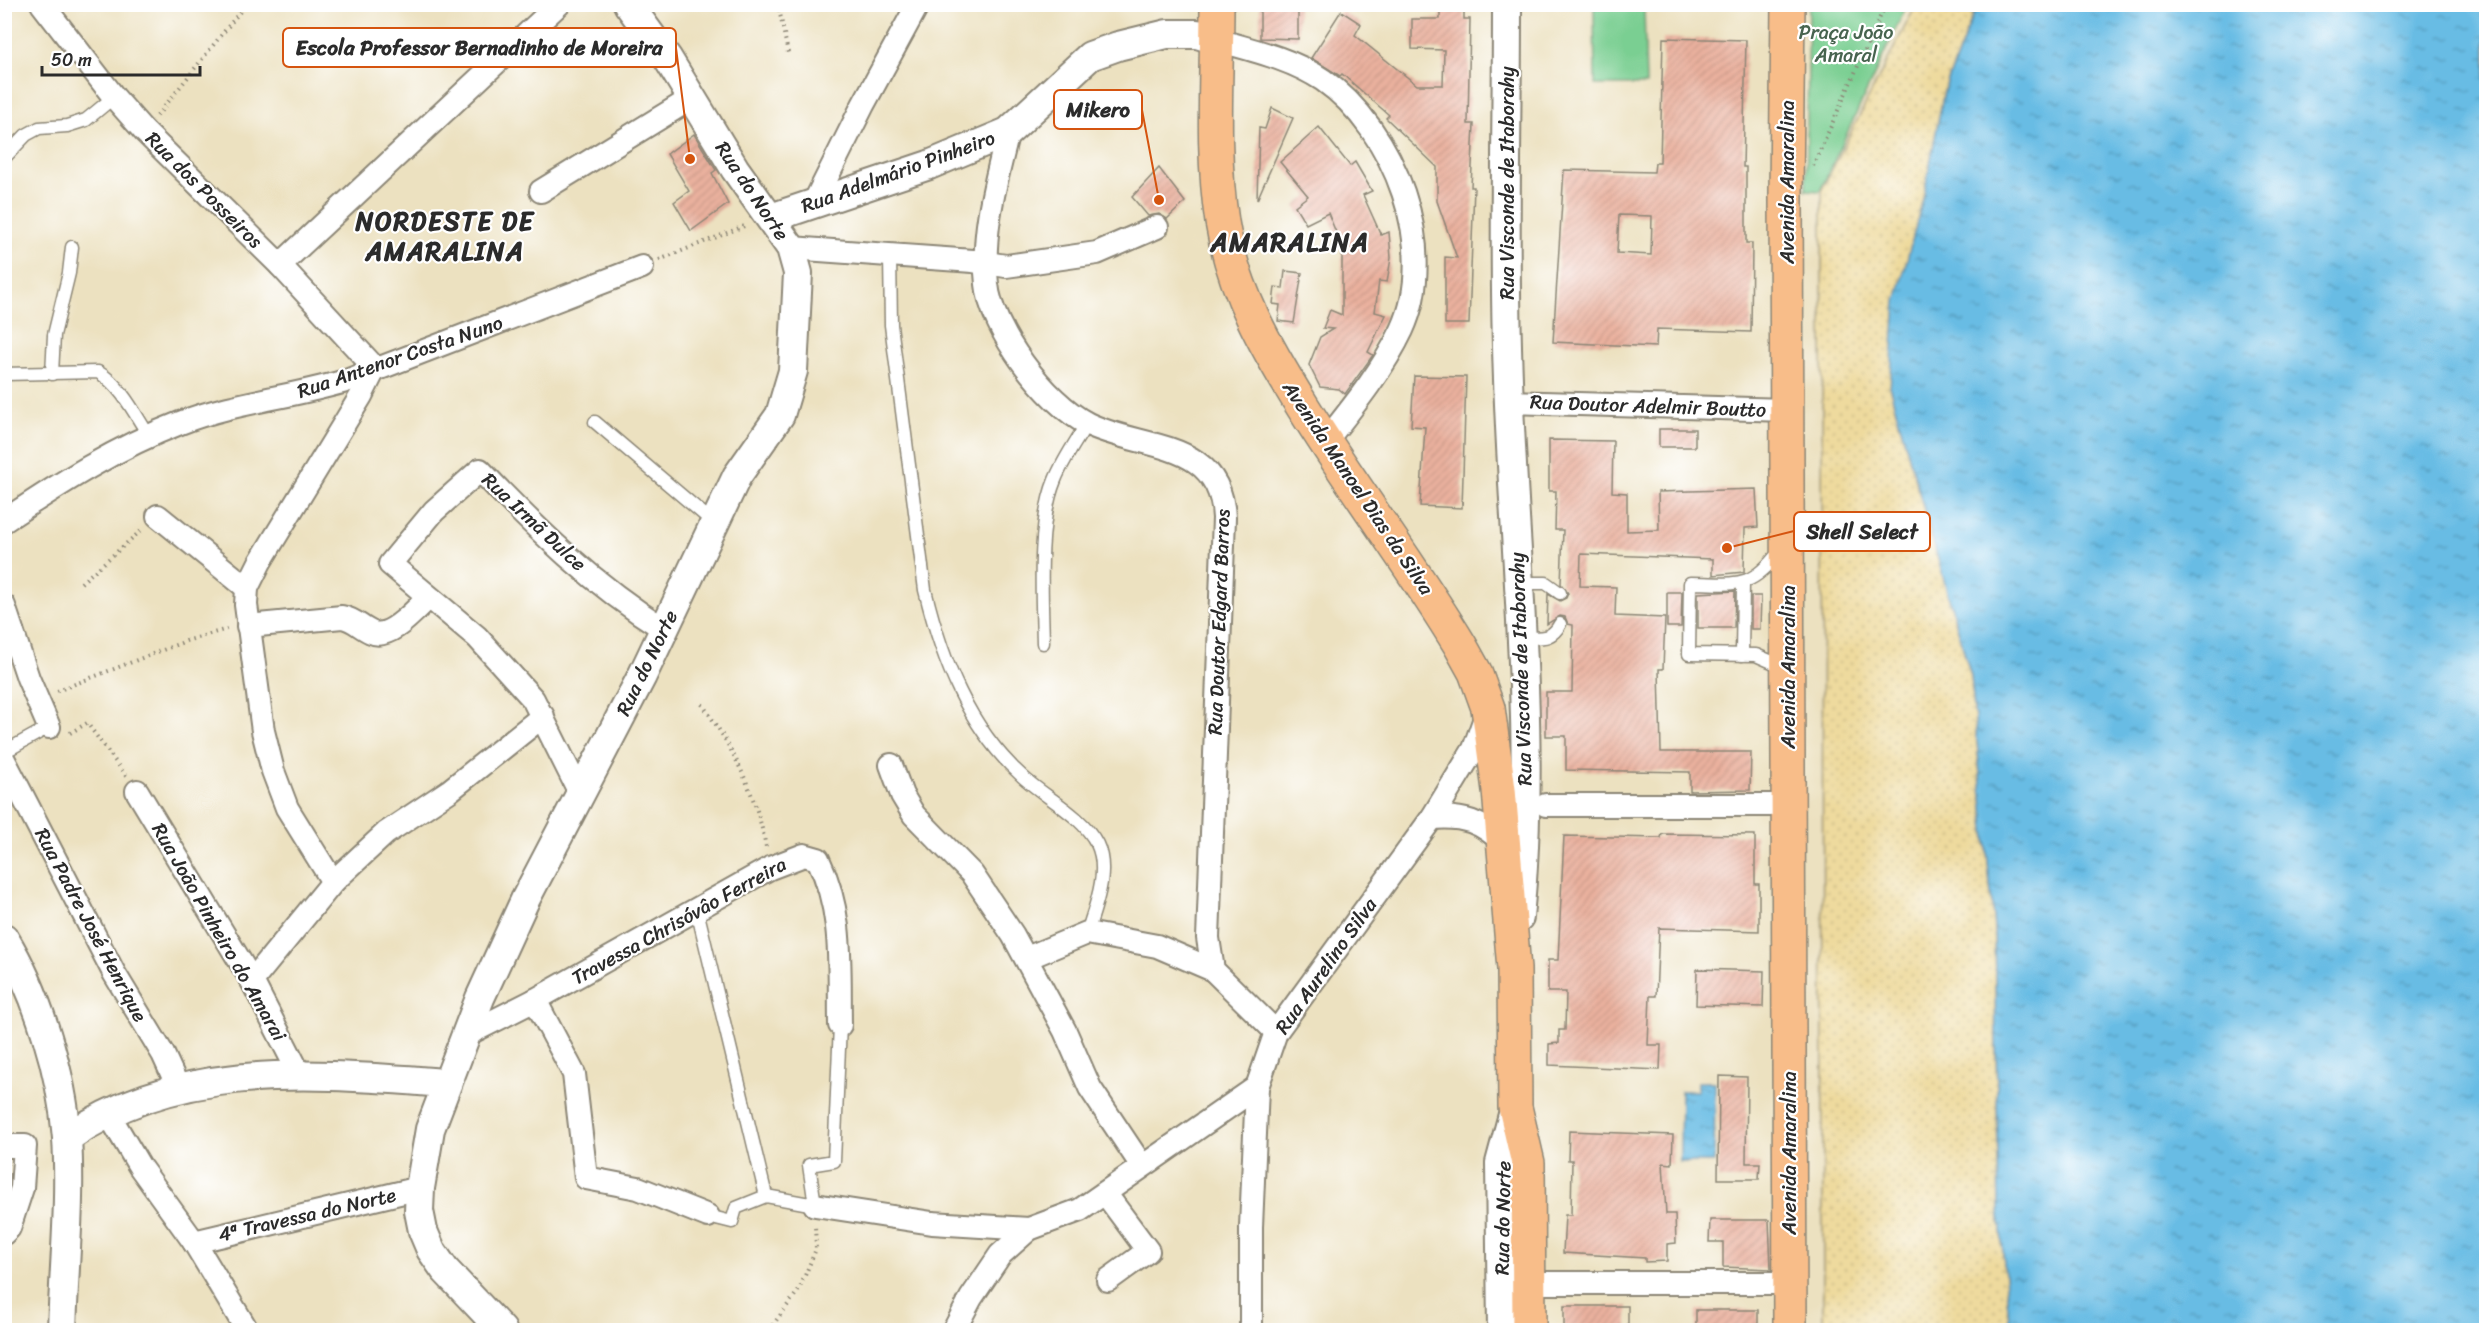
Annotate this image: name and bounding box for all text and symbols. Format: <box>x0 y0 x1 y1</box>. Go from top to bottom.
park label: Praça João Amaral <box>1798 15 1894 73</box>
callout: Escola Professor Bernadinho de Moreira <box>283 28 676 67</box>
text: Escola Professor Bernadinho de Moreira <box>296 29 664 67</box>
scale bar <box>42 39 200 77</box>
text: 50 m <box>51 44 92 76</box>
street label: Rua Visconde de Itaborahy <box>1490 66 1525 300</box>
callout: Mikero <box>1054 90 1142 129</box>
text: Mikero <box>1065 91 1131 129</box>
street label: Avenida Amaralina <box>1770 100 1805 265</box>
street label: Rua Adelmário Pinheiro <box>796 121 1000 223</box>
street label: Rua dos Posseiros <box>137 123 272 258</box>
street label: Rua do Norte <box>706 134 798 248</box>
district label: NORDESTE DE AMARALINA <box>354 198 536 274</box>
district label: AMARALINA <box>1209 219 1370 265</box>
street label: Rua Antenor Costa Nuno <box>292 305 508 409</box>
street label: Avenida Manoel Dias da Silva <box>1272 373 1444 603</box>
street label: Rua Doutor Adelmir Boutto <box>1529 384 1767 428</box>
street label: Rua Irmã Dulce <box>473 464 595 580</box>
street label: Rua Doutor Edgard Barros <box>1198 508 1240 736</box>
callout: Shell Select <box>1794 512 1930 551</box>
text: Shell Select <box>1805 513 1919 551</box>
street label: Rua Visconde de Itaborahy <box>1499 551 1543 786</box>
street label: Avenida Amaralina <box>1771 585 1806 750</box>
street label: Rua do Norte <box>606 604 688 722</box>
street label: Rua João Pinheiro do Amarai <box>142 816 296 1048</box>
street label: Rua Padre José Henrique <box>25 822 157 1029</box>
street label: Travessa Chrisóvâo Ferreira <box>565 847 793 995</box>
street label: Rua Aurelino Silva <box>1266 889 1387 1042</box>
street label: Avenida Amaralina <box>1772 1071 1807 1236</box>
street label: Rua do Norte <box>1485 1161 1521 1275</box>
street label: 4ª Travessa do Norte <box>215 1177 400 1252</box>

